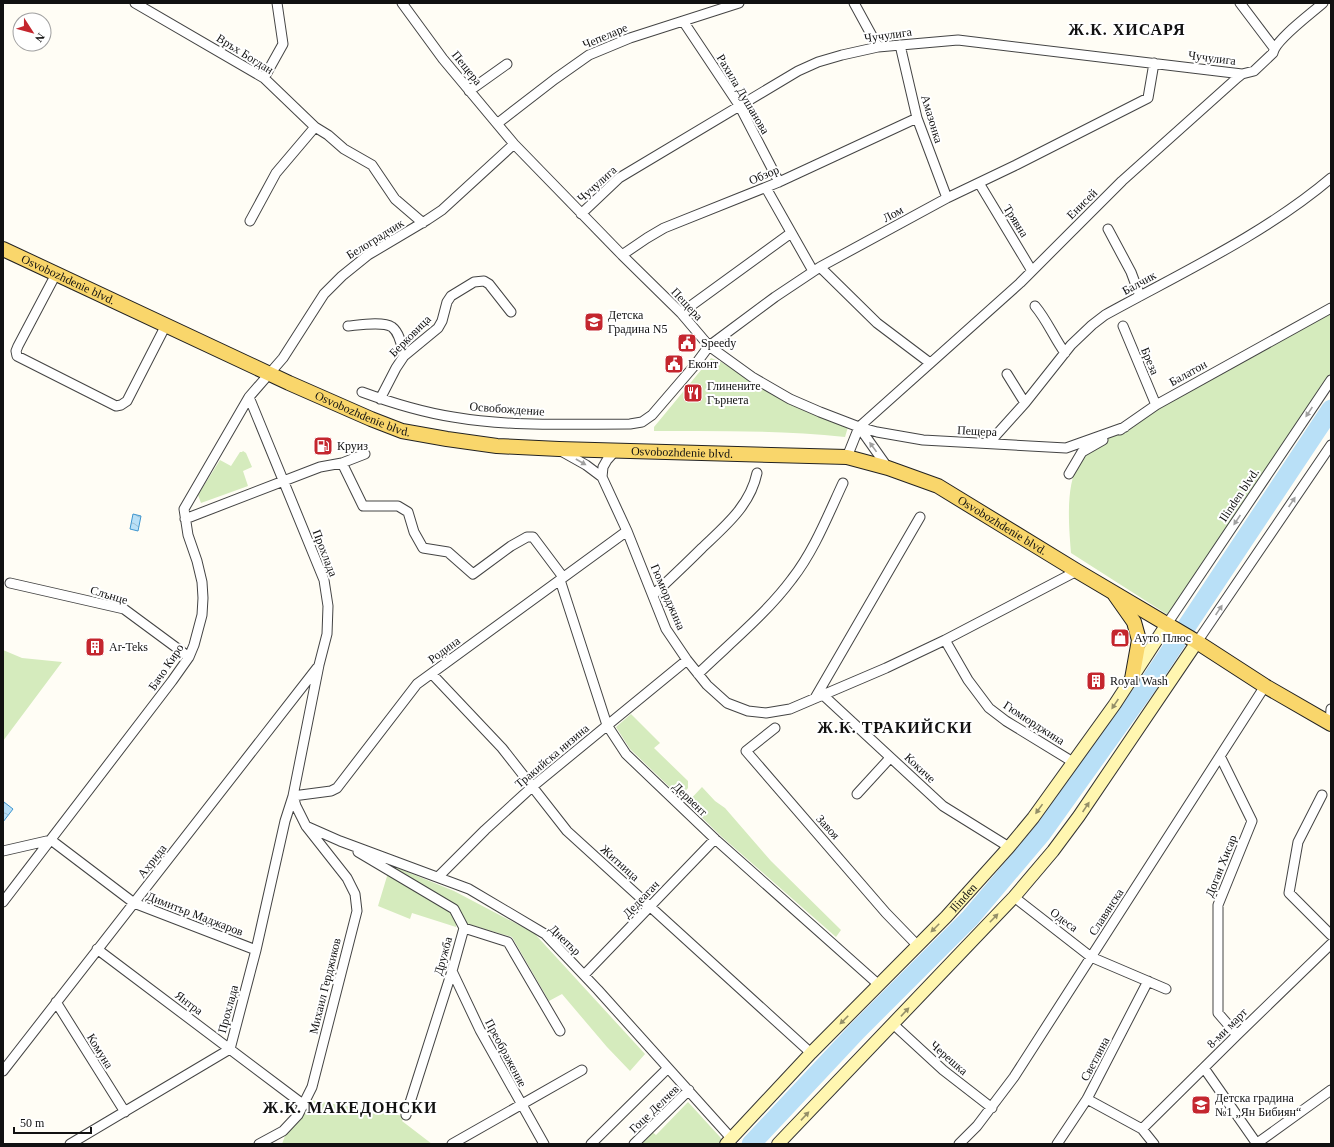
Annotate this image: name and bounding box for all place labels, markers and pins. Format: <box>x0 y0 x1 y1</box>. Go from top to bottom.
place label: Детска Градина N5 <box>608 308 667 336</box>
school or university icon: Детска Градина N5 <box>583 311 605 333</box>
public building icon: Speedy <box>676 332 698 354</box>
place label: Speedy <box>701 336 736 350</box>
public building icon: Еконт <box>663 353 685 375</box>
place label: Еконт <box>688 357 719 371</box>
place label: Глинените Гърнета <box>707 379 761 407</box>
restaurant icon: Глинените Гърнета <box>682 382 704 404</box>
fuel station icon: Круиз <box>312 435 334 457</box>
place label: Круиз <box>337 439 368 453</box>
shop icon: Ауто Плюс <box>1109 627 1131 649</box>
place label: Ауто Плюс <box>1134 631 1191 645</box>
building icon: Ar-Teks <box>84 636 106 658</box>
place label: Ar-Teks <box>109 640 148 654</box>
building icon: Royal Wash <box>1085 670 1107 692</box>
place label: Royal Wash <box>1110 674 1168 688</box>
place label: Детска градина №1 „Ян Бибиян“ <box>1215 1091 1301 1119</box>
school or university icon: Детска градина №1 „Ян Бибиян“ <box>1190 1094 1212 1116</box>

